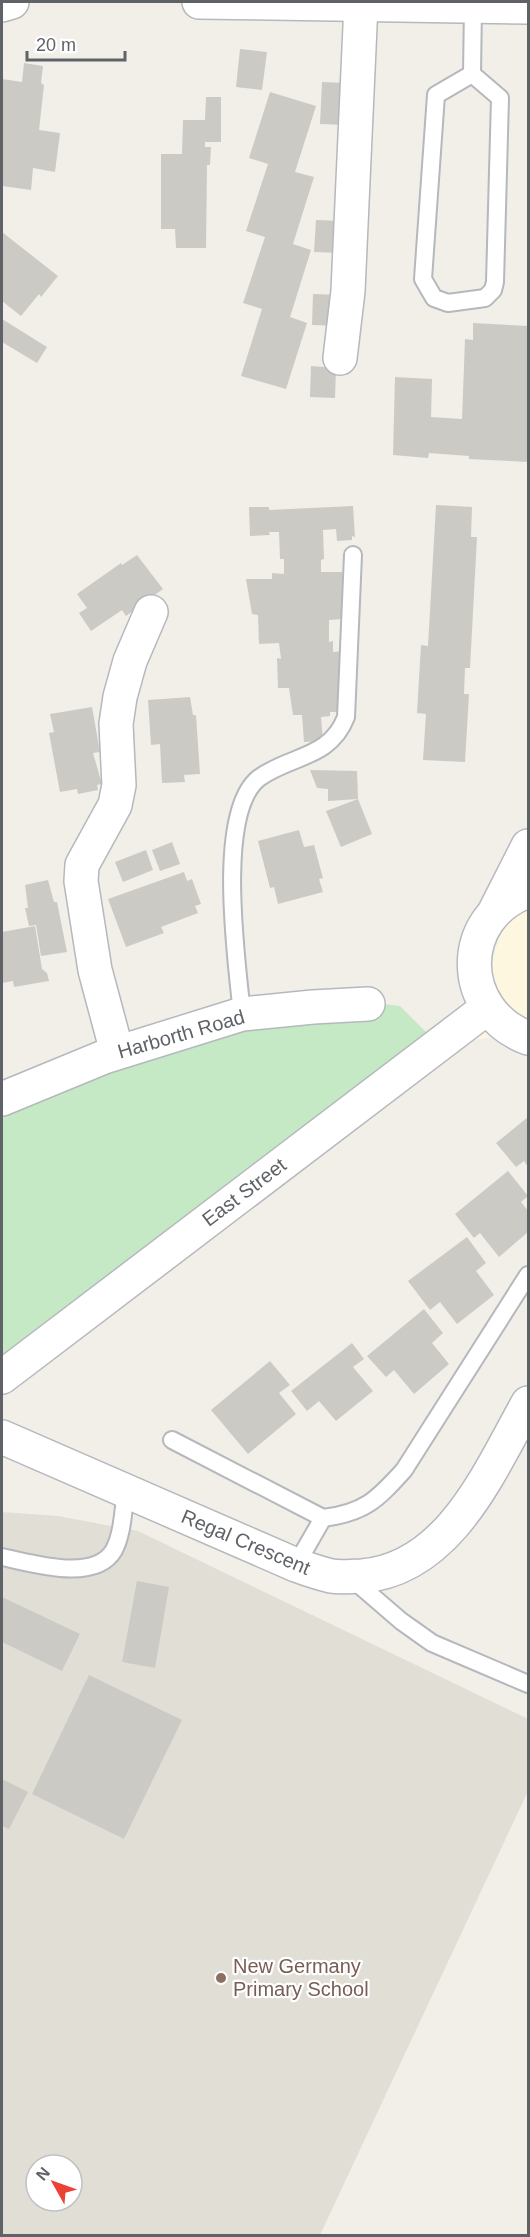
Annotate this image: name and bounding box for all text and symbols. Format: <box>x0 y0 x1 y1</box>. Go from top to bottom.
scale bar <box>27 24 124 62</box>
text: 20 m <box>36 35 76 55</box>
street label: Harborth Road <box>115 1005 247 1063</box>
street label: East Street <box>198 1153 290 1231</box>
street label: Regal Crescent <box>178 1505 314 1579</box>
place label: New Germany Primary School <box>233 1955 369 2000</box>
marker: New Germany Primary School <box>214 1971 228 1985</box>
north arrow <box>24 2153 84 2213</box>
text: N <box>33 2164 53 2184</box>

